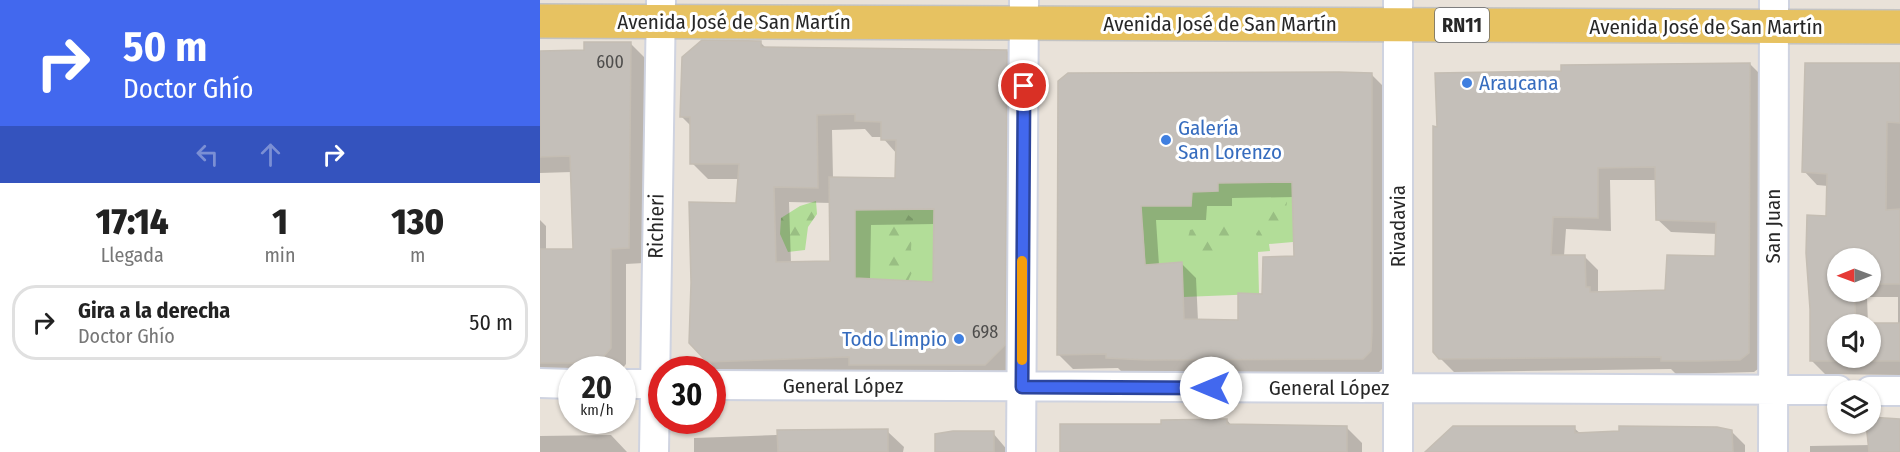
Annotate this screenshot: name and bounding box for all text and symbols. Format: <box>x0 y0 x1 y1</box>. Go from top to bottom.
road number: RN11 <box>1435 8 1489 42</box>
street label: Avenida José de San Martín <box>617 9 851 35</box>
street label: Avenida José de San Martín <box>1103 11 1337 37</box>
street label: Avenida José de San Martín <box>1589 14 1823 40</box>
text: 50 m <box>123 22 207 72</box>
icon: right <box>24 24 102 102</box>
house number: 600 <box>596 51 624 73</box>
pin <box>998 60 1049 111</box>
icon: arrive <box>1007 69 1040 102</box>
place label: Araucana <box>1479 70 1558 96</box>
text: Doctor Ghío <box>123 73 254 105</box>
marker: Araucana <box>1460 76 1474 90</box>
place label: Galería San Lorenzo <box>1178 115 1282 165</box>
marker: Galería San Lorenzo <box>1159 133 1173 147</box>
icon: left <box>191 138 224 171</box>
icon: ahead <box>254 138 287 171</box>
icon: right <box>317 138 350 171</box>
street label: Rivadavia <box>1385 185 1411 267</box>
street label: San Juan <box>1760 189 1786 263</box>
street label: Richieri <box>642 193 670 259</box>
text: 17:14 <box>96 200 169 244</box>
text: 1 <box>272 200 288 244</box>
text: 130 <box>391 200 444 244</box>
text: Llegada <box>101 243 164 267</box>
text: min <box>264 243 295 267</box>
text: m <box>410 243 425 267</box>
north arrow <box>1827 248 1881 302</box>
map controls <box>1827 248 1881 434</box>
text: Gira a la derecha <box>78 297 230 324</box>
icon: right <box>27 306 60 339</box>
text: 50 m <box>469 309 513 336</box>
button: sound <box>1827 314 1881 368</box>
house number: 698 <box>972 321 998 343</box>
text: Doctor Ghío <box>78 324 175 348</box>
place label: Todo Limpio <box>842 326 947 352</box>
marker: Todo Limpio <box>952 332 966 346</box>
speed limit sign: 30 <box>648 356 726 434</box>
position arrow <box>1179 356 1243 420</box>
text: 20 <box>582 370 612 406</box>
street label: General López <box>783 373 903 399</box>
street label: General López <box>1269 375 1389 401</box>
button: layers <box>1827 380 1881 434</box>
text: km/h <box>580 401 614 419</box>

